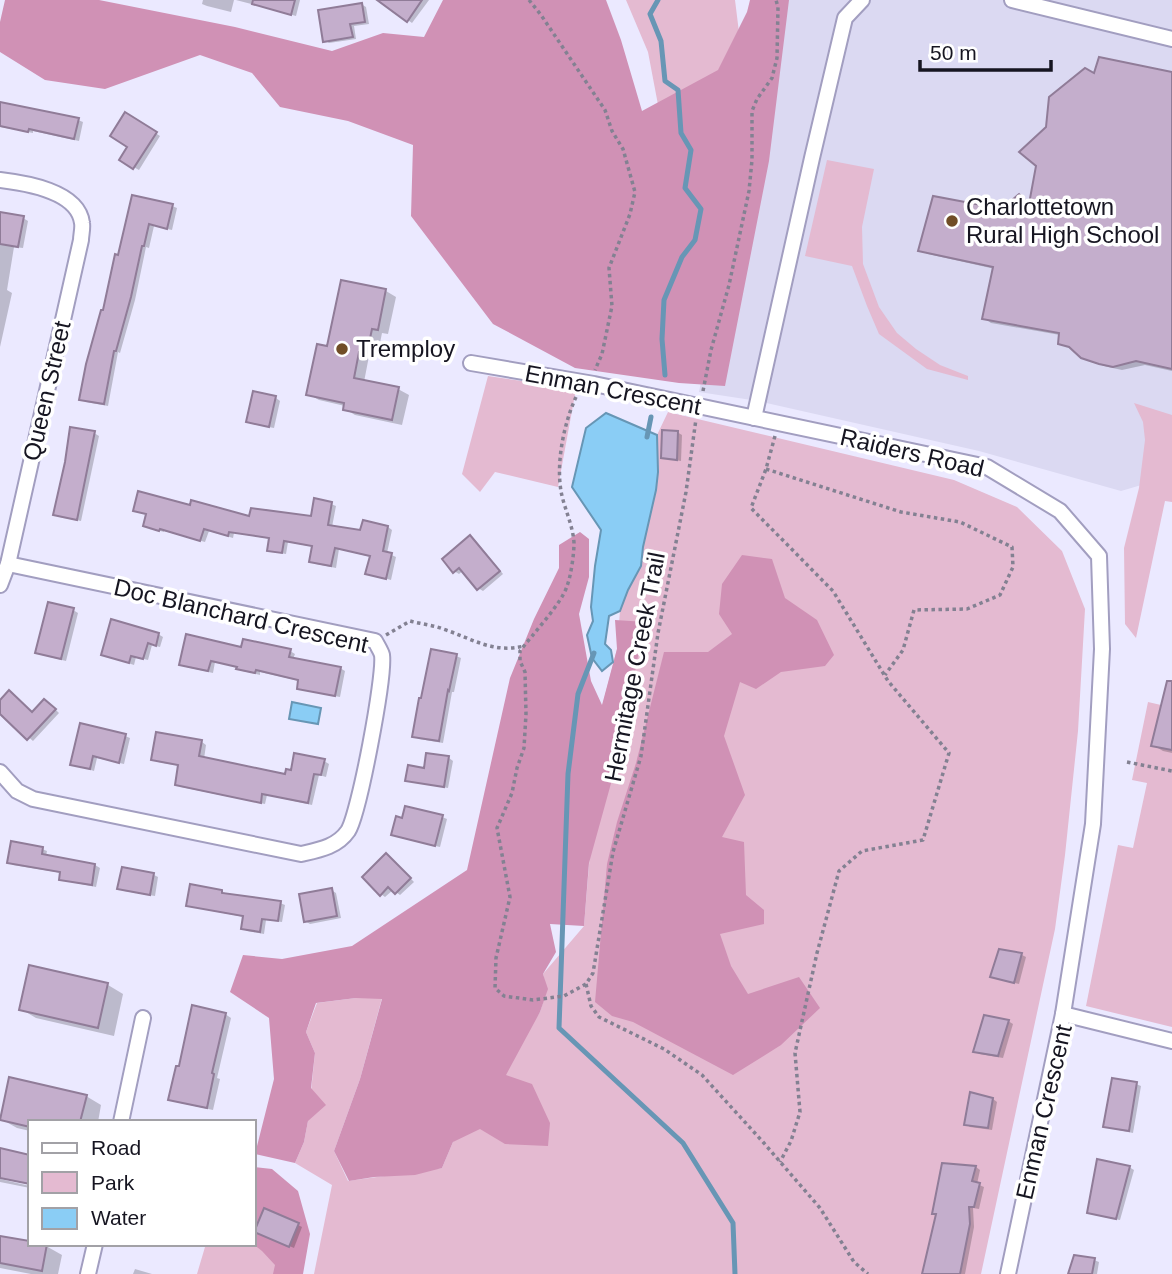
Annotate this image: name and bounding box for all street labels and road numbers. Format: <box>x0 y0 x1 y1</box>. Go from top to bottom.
street label: Queen Street <box>17 318 76 463</box>
street label: Enman Crescent <box>523 359 704 420</box>
street label: Raiders Road <box>838 423 987 482</box>
street label: Hermitage Creek Trail <box>599 550 670 784</box>
street label: Doc Blanchard Crescent <box>111 573 371 658</box>
street label: Enman Crescent <box>1010 1021 1077 1202</box>

